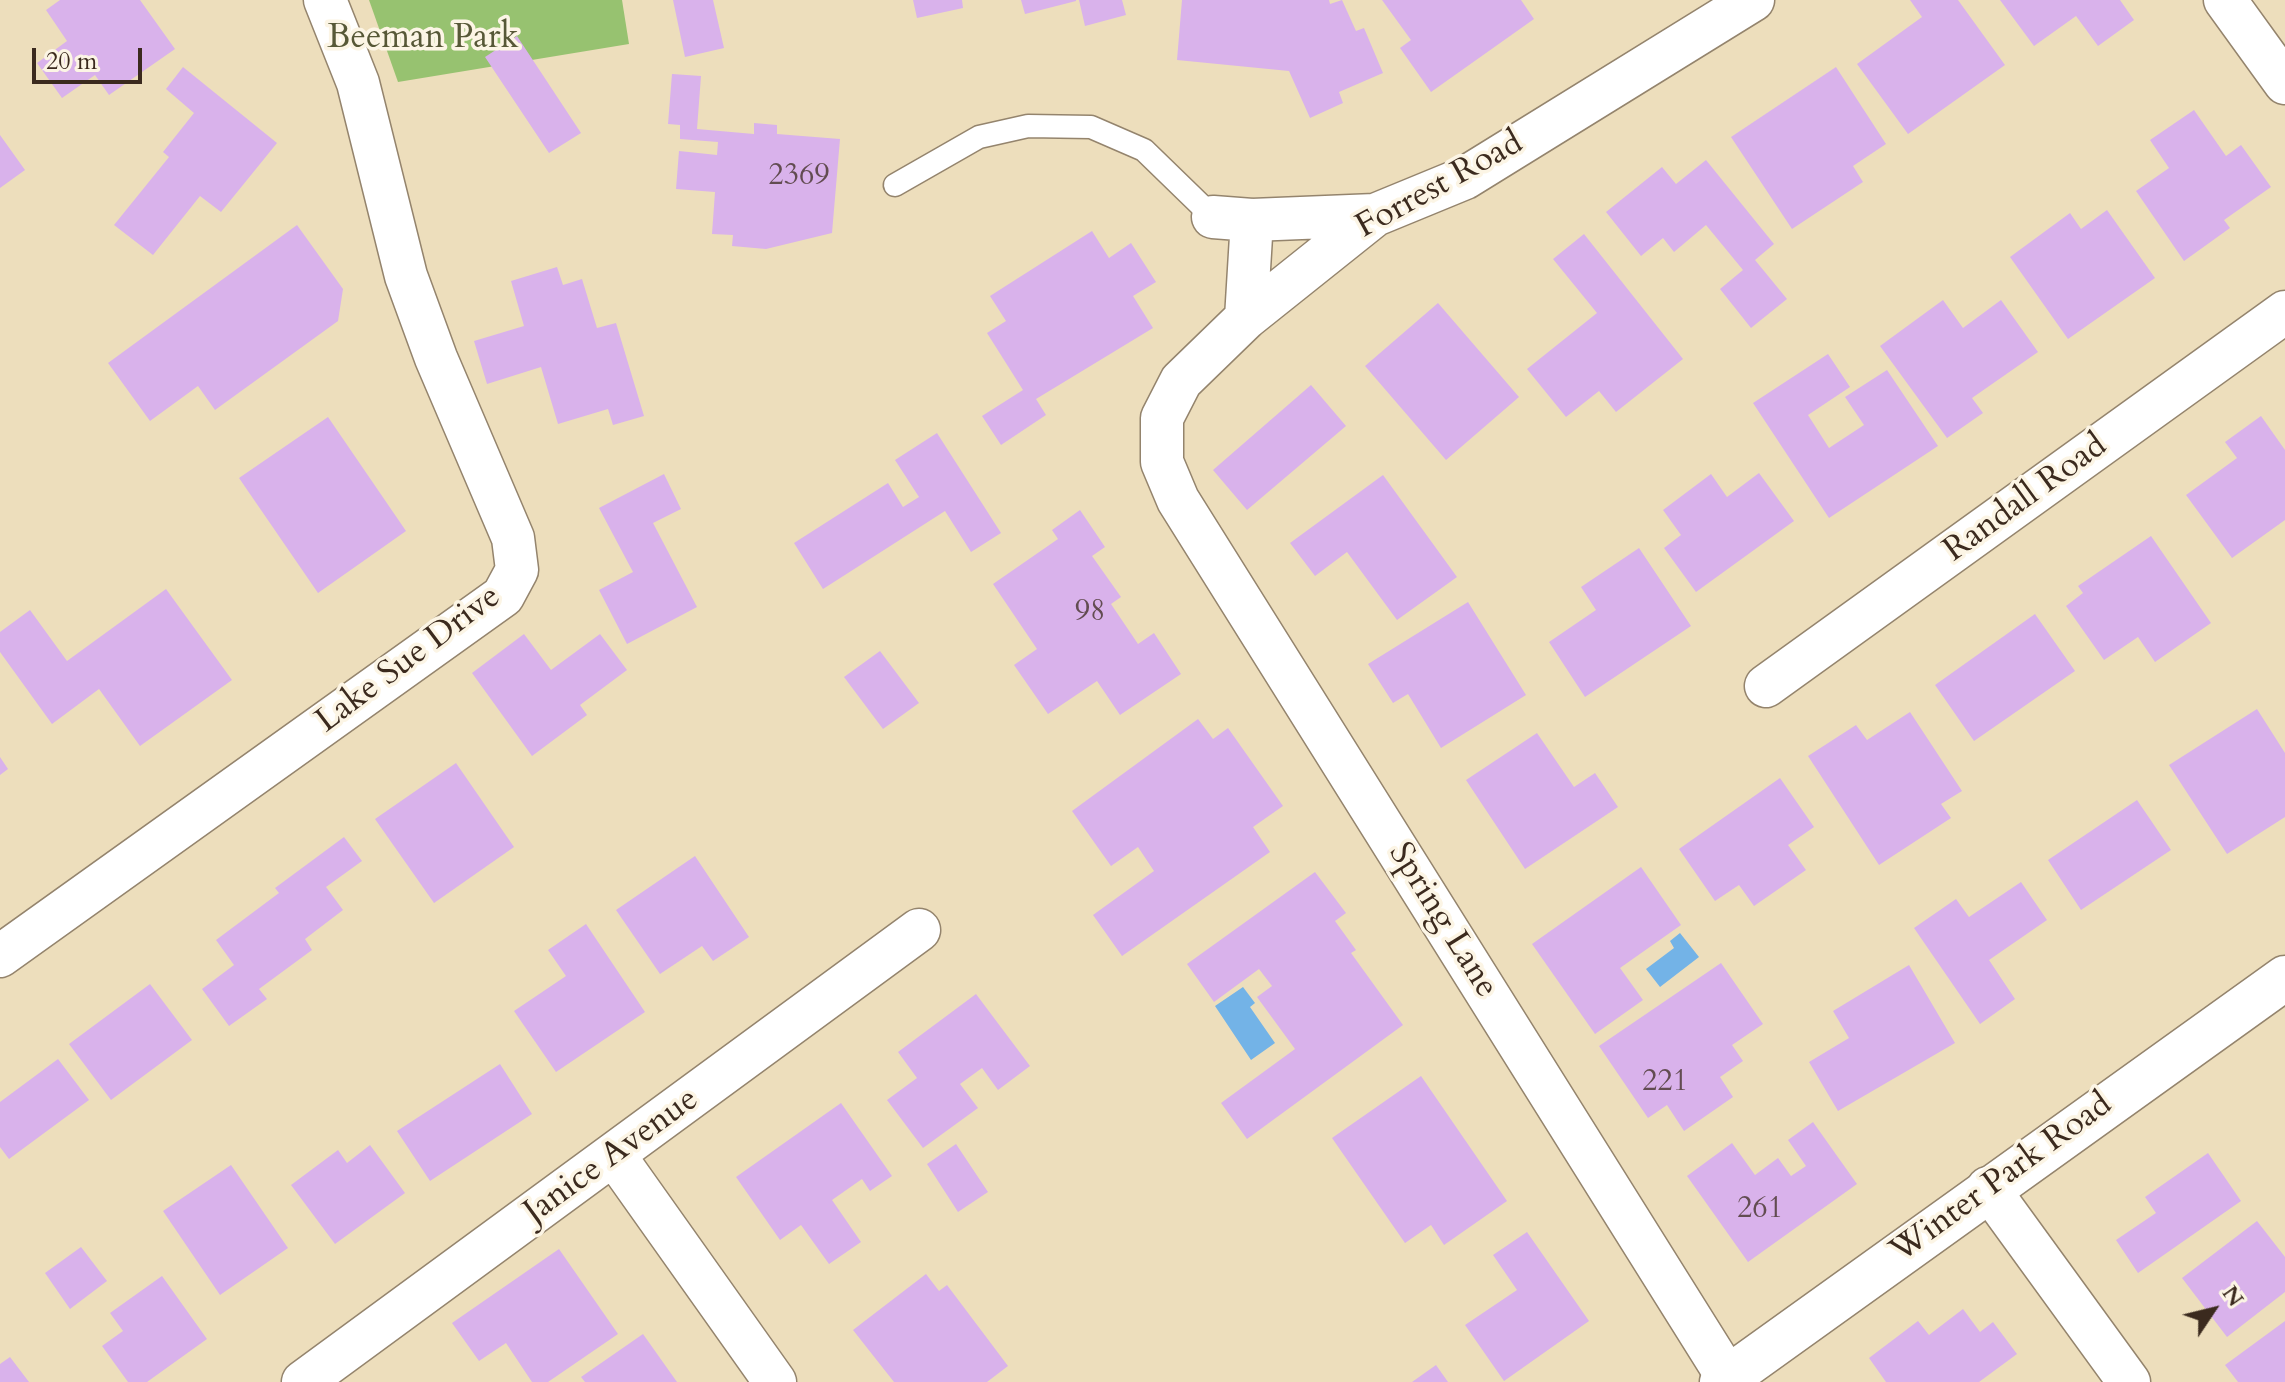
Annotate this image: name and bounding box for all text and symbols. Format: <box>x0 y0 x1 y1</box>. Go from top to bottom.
park label: Beeman Park <box>327 19 519 59</box>
scale bar <box>36 32 146 82</box>
text: 20 m <box>46 45 97 78</box>
street label: Forrest Road <box>1350 124 1530 248</box>
house number: 2369 <box>768 159 830 195</box>
street label: Randall Road <box>1937 426 2115 572</box>
street label: Lake Sue Drive <box>309 577 509 743</box>
house number: 98 <box>1075 595 1105 631</box>
street label: Spring Lane <box>1378 836 1506 1006</box>
house number: 221 <box>1642 1065 1688 1101</box>
street label: Janice Avenue <box>517 1080 707 1234</box>
street label: Winter Park Road <box>1883 1085 2121 1273</box>
house number: 261 <box>1737 1192 1783 1228</box>
north arrow <box>2173 1270 2253 1350</box>
text: N <box>2215 1280 2250 1313</box>

